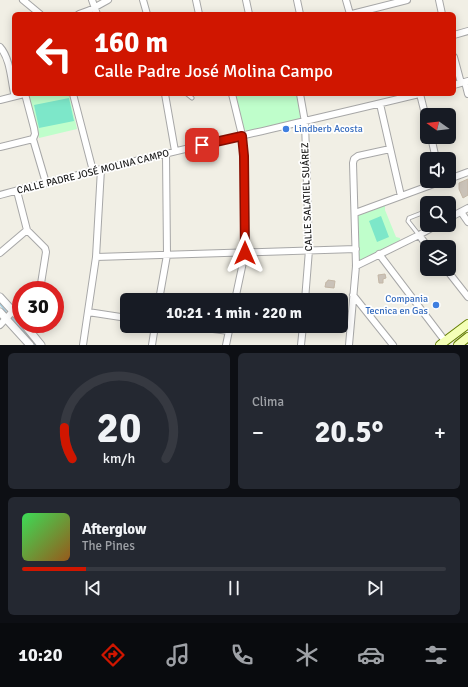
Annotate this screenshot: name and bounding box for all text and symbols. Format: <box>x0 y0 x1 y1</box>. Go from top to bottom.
text: 160 m <box>94 26 168 60</box>
icon: left <box>28 28 80 80</box>
text: Calle Padre José Molina Campo <box>94 60 333 82</box>
north arrow <box>420 108 456 144</box>
map controls <box>420 108 456 276</box>
place label: Lindberb Acosta <box>294 123 363 135</box>
marker: Lindberb Acosta <box>281 124 291 134</box>
pin <box>185 128 219 162</box>
icon: arrive <box>191 134 213 156</box>
street label: CALLE SALATIEL SUÁREZ <box>298 142 315 252</box>
street label: CALLE PADRE JOSÉ MOLINA CAMPO <box>15 146 171 197</box>
button: sound <box>420 152 456 188</box>
button: search <box>420 196 456 232</box>
position arrow <box>224 232 266 274</box>
button: layers <box>420 240 456 276</box>
speed limit sign: 30 <box>12 281 64 333</box>
place label: Compania Tecnica en Gas <box>366 293 429 317</box>
marker: Compania Tecnica en Gas <box>431 300 441 310</box>
text: 10:21 · 1 min · 220 m <box>166 304 302 322</box>
text: Clima <box>252 394 284 410</box>
text: 20 <box>97 403 141 454</box>
text: 20.5° <box>314 414 384 451</box>
text: − <box>252 419 264 446</box>
text: + <box>434 419 446 446</box>
text: km/h <box>103 450 135 467</box>
text: Afterglow <box>82 520 146 538</box>
text: The Pines <box>82 538 135 554</box>
icon: previous <box>82 577 104 599</box>
icon: pause <box>223 577 245 599</box>
icon: next <box>364 577 386 599</box>
icon: directions <box>99 641 127 669</box>
icon: music <box>164 641 192 669</box>
icon: phone <box>228 641 256 669</box>
icon: climate <box>293 641 321 669</box>
icon: car <box>357 641 385 669</box>
icon: filters <box>422 641 450 669</box>
text: 10:20 <box>18 644 62 666</box>

